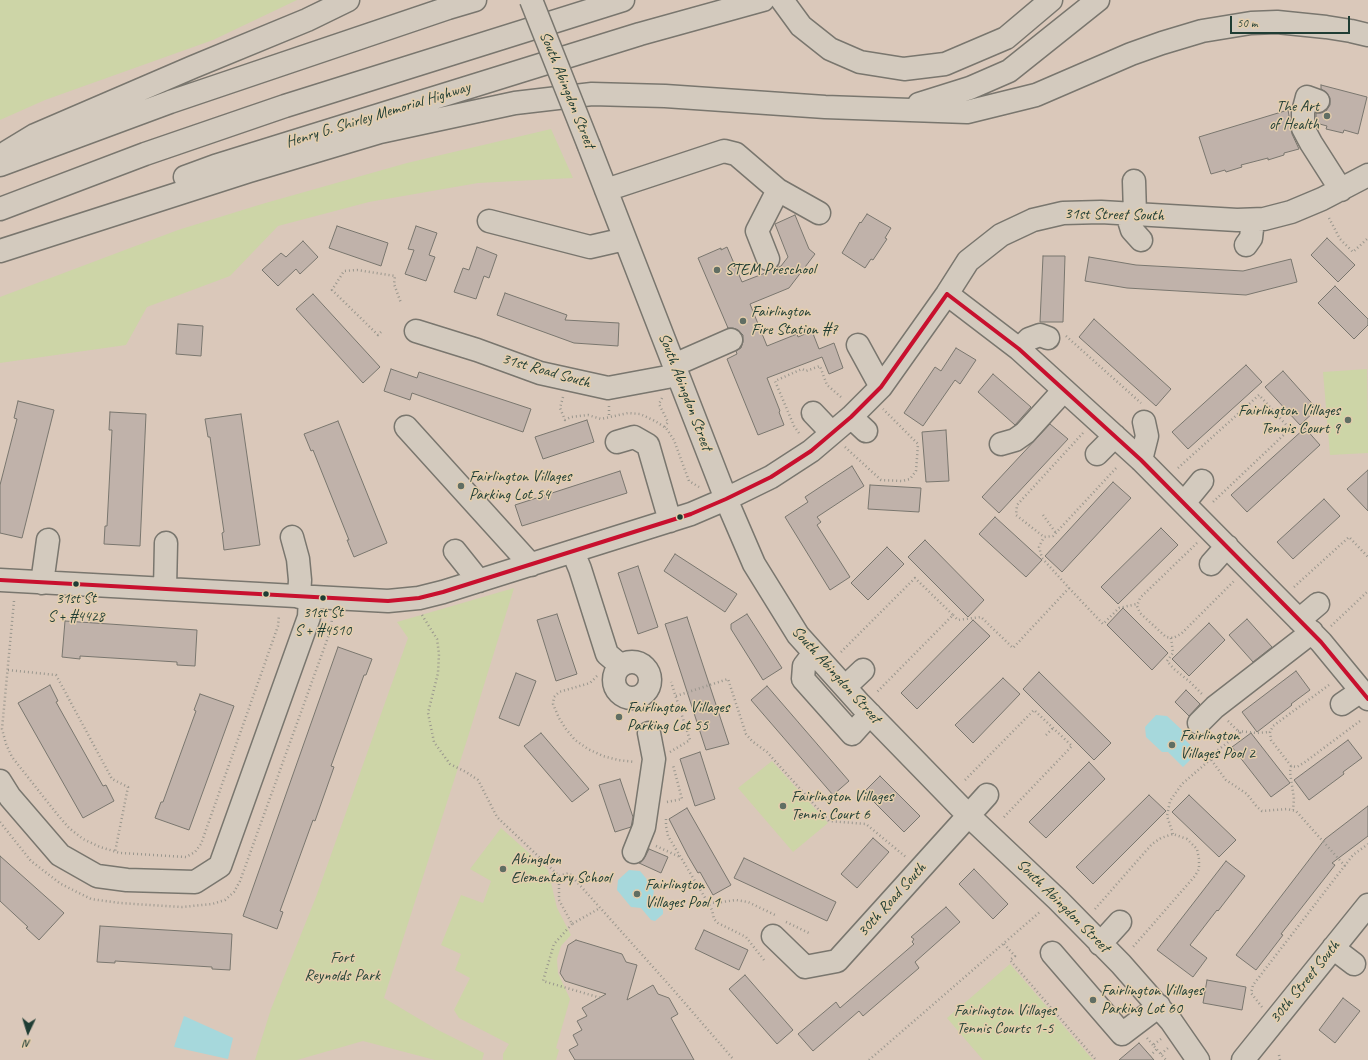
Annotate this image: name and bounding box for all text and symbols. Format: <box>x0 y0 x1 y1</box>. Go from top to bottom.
scale bar <box>1232 8 1352 34</box>
text: 50 m <box>1237 15 1257 31</box>
street label: South Abingdon Street <box>535 29 599 151</box>
street label: Henry G. Shirley Memorial Highway <box>284 78 472 152</box>
place label: The Art of Health <box>1269 97 1319 135</box>
marker: The Art of Health <box>1322 111 1332 121</box>
street label: 31st Street South <box>1064 205 1164 225</box>
place label: STEM Preschool <box>725 260 815 280</box>
marker: STEM Preschool <box>712 265 722 275</box>
place label: Fairlington Fire Station #7 <box>751 302 838 340</box>
marker: Fairlington Fire Station #7 <box>738 316 748 326</box>
street label: South Abingdon Street <box>654 331 716 453</box>
street label: 31st Road South <box>499 349 593 393</box>
place label: Fairlington Villages Tennis Court 9 <box>1238 401 1340 439</box>
marker: Fairlington Villages Tennis Court 9 <box>1343 415 1353 425</box>
place label: Fairlington Villages Parking Lot 54 <box>469 467 571 505</box>
marker: Fairlington Villages Parking Lot 54 <box>456 481 466 491</box>
unlabelled marker <box>675 512 685 522</box>
marker: 31st St S + #4428 <box>71 579 81 589</box>
unlabelled marker <box>261 589 271 599</box>
place label: 31st St S + #4428 <box>48 590 104 625</box>
marker: 31st St S + #4510 <box>318 593 328 603</box>
place label: 31st St S + #4510 <box>295 604 351 639</box>
street label: South Abingdon Street <box>787 622 885 728</box>
place label: Fairlington Villages Parking Lot 55 <box>627 698 729 736</box>
marker: Fairlington Villages Parking Lot 55 <box>614 712 624 722</box>
place label: Fairlington Villages Pool 2 <box>1180 726 1255 764</box>
marker: Fairlington Villages Pool 2 <box>1167 740 1177 750</box>
place label: Fairlington Villages Tennis Court 6 <box>791 787 893 825</box>
marker: Fairlington Villages Tennis Court 6 <box>778 801 788 811</box>
place label: Abingdon Elementary School <box>511 850 611 888</box>
street label: South Abingdon Street <box>1012 855 1114 957</box>
street label: 30th Road South <box>854 859 930 941</box>
marker: Abingdon Elementary School <box>498 864 508 874</box>
place label: Fairlington Villages Pool 1 <box>645 875 720 913</box>
marker: Fairlington Villages Pool 1 <box>632 889 642 899</box>
street label: 30th Street South <box>1266 937 1344 1027</box>
park label: Fort Reynolds Park <box>304 948 380 986</box>
place label: Fairlington Villages Parking Lot 60 <box>1101 981 1203 1019</box>
marker: Fairlington Villages Parking Lot 60 <box>1088 995 1098 1005</box>
park label: Fairlington Villages Tennis Courts 1-5 <box>954 1001 1056 1039</box>
north arrow <box>8 1012 48 1052</box>
text: N <box>23 1037 31 1051</box>

